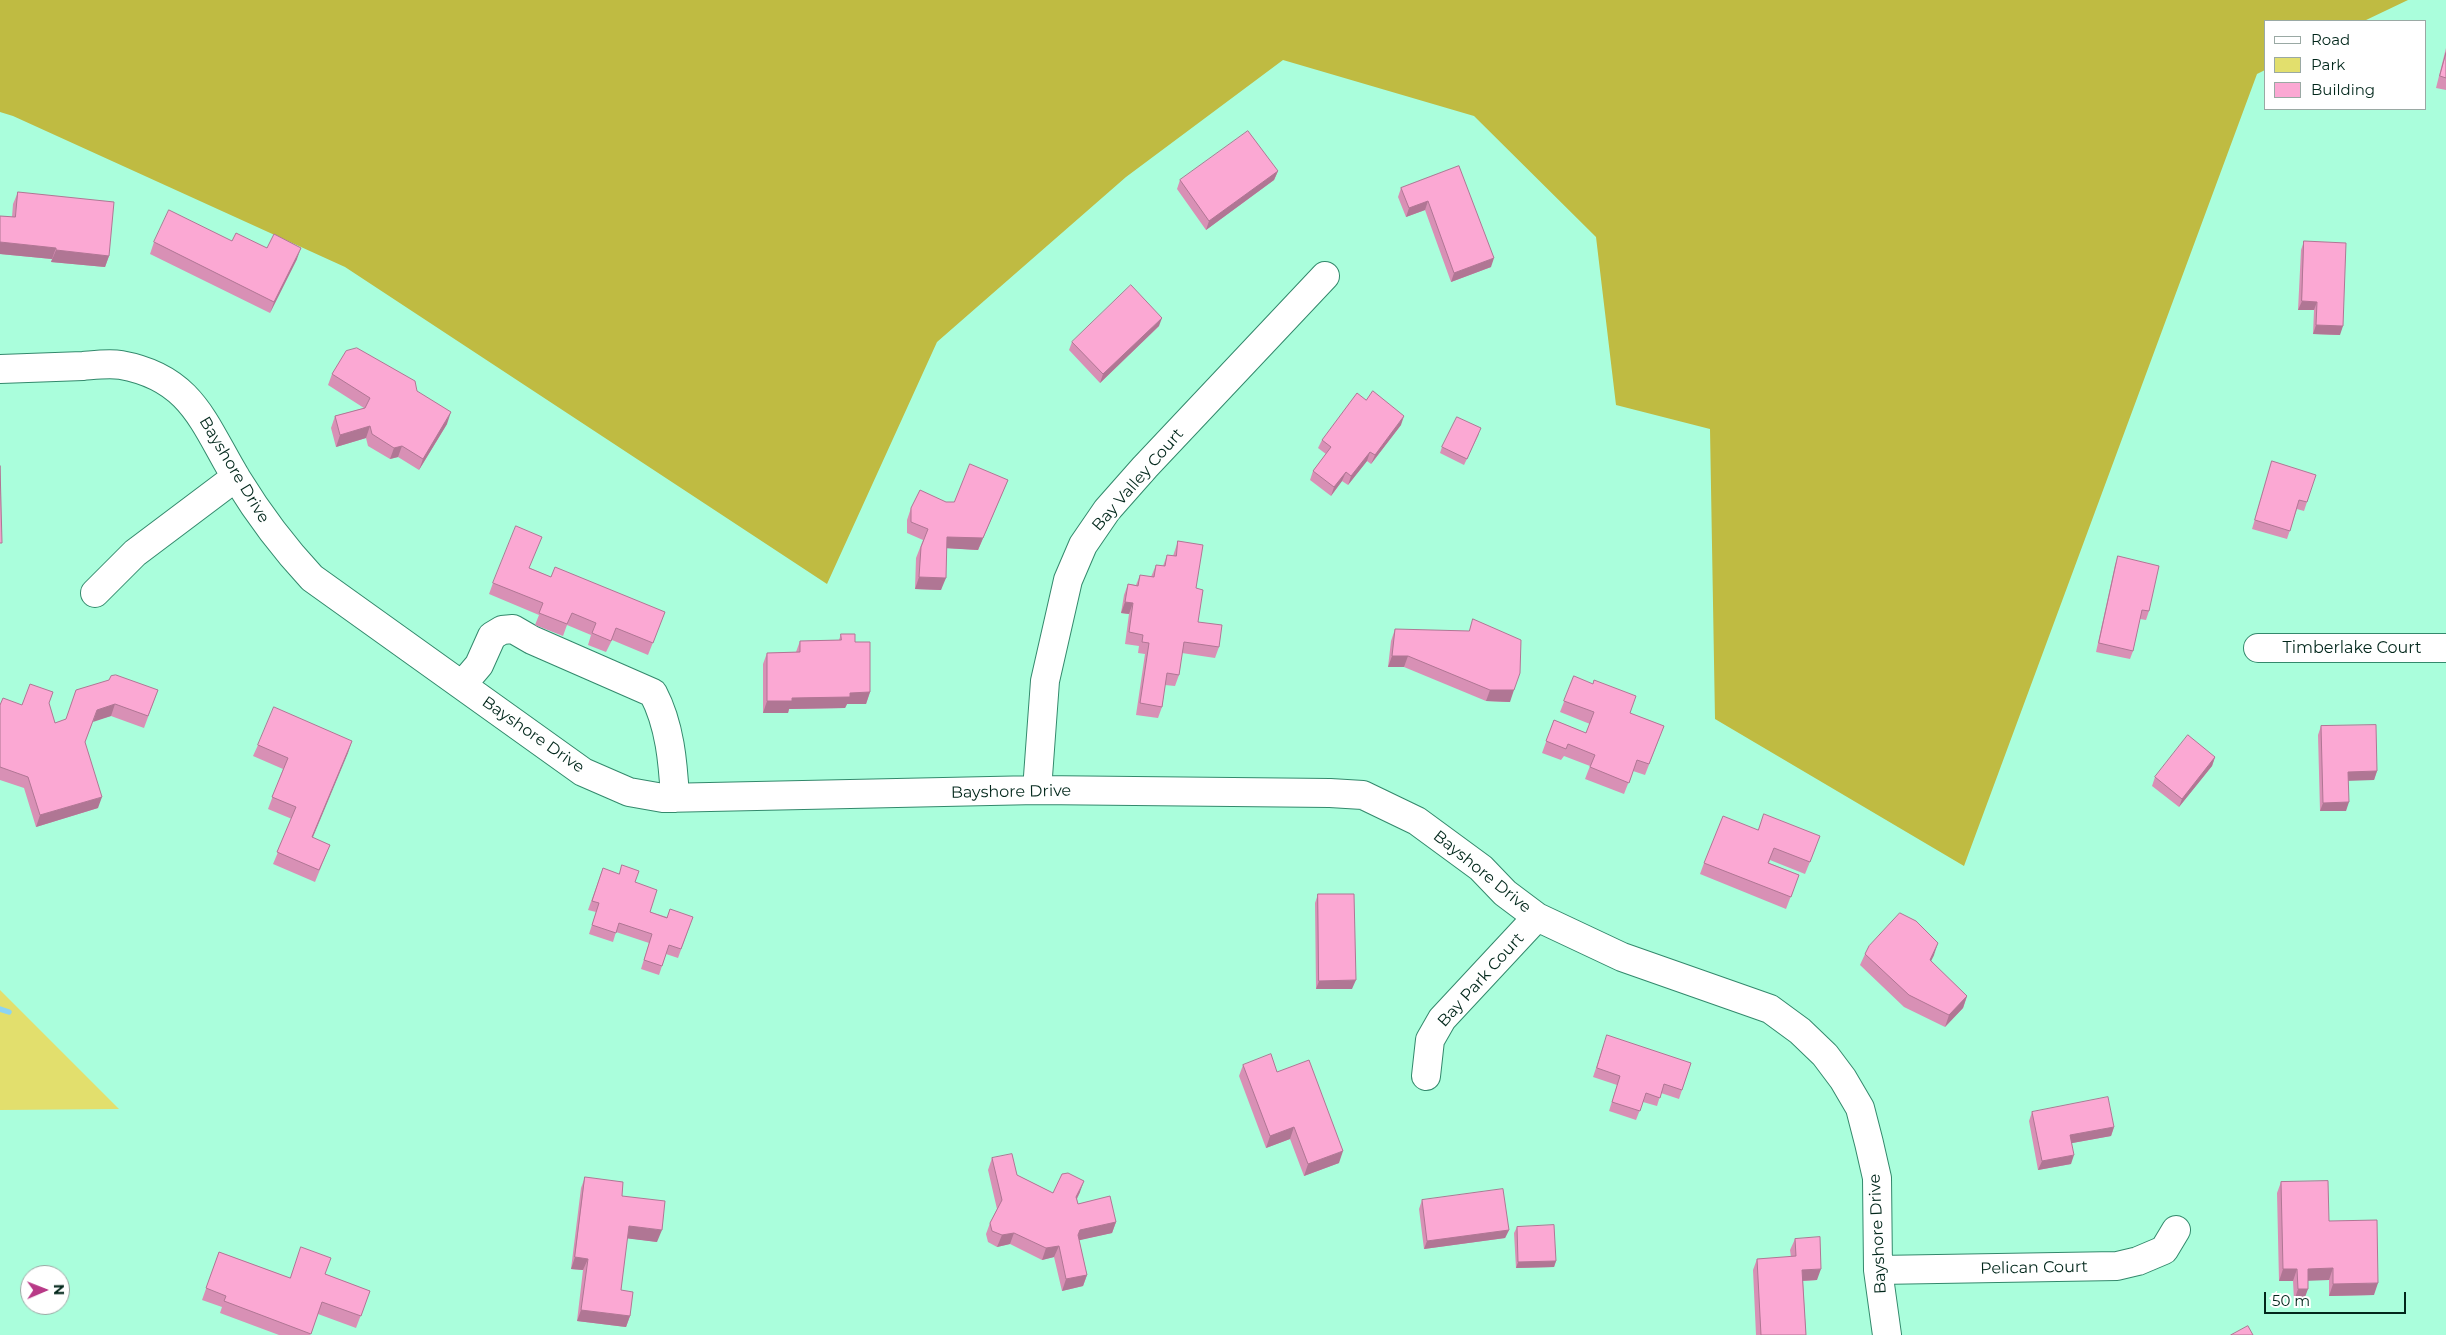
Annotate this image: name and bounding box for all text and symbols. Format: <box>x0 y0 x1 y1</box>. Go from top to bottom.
legend <box>2264 20 2426 110</box>
text: Road <box>2311 30 2350 49</box>
text: Park <box>2311 55 2345 74</box>
text: Building <box>2311 80 2375 99</box>
street label: Bayshore Drive <box>195 413 273 527</box>
street label: Bay Valley Court <box>1088 425 1188 535</box>
street label: Timberlake Court <box>2282 638 2422 658</box>
street label: Bayshore Drive <box>478 693 588 777</box>
street label: Bayshore Drive <box>951 781 1071 803</box>
street label: Bayshore Drive <box>1429 827 1535 917</box>
street label: Bay Park Court <box>1434 929 1528 1031</box>
street label: Bayshore Drive <box>1865 1173 1891 1295</box>
street label: Pelican Court <box>1980 1257 2088 1279</box>
north arrow <box>20 1265 70 1315</box>
scale bar <box>2266 1282 2408 1314</box>
text: N <box>50 1284 68 1296</box>
text: 50 m <box>2272 1291 2310 1310</box>

